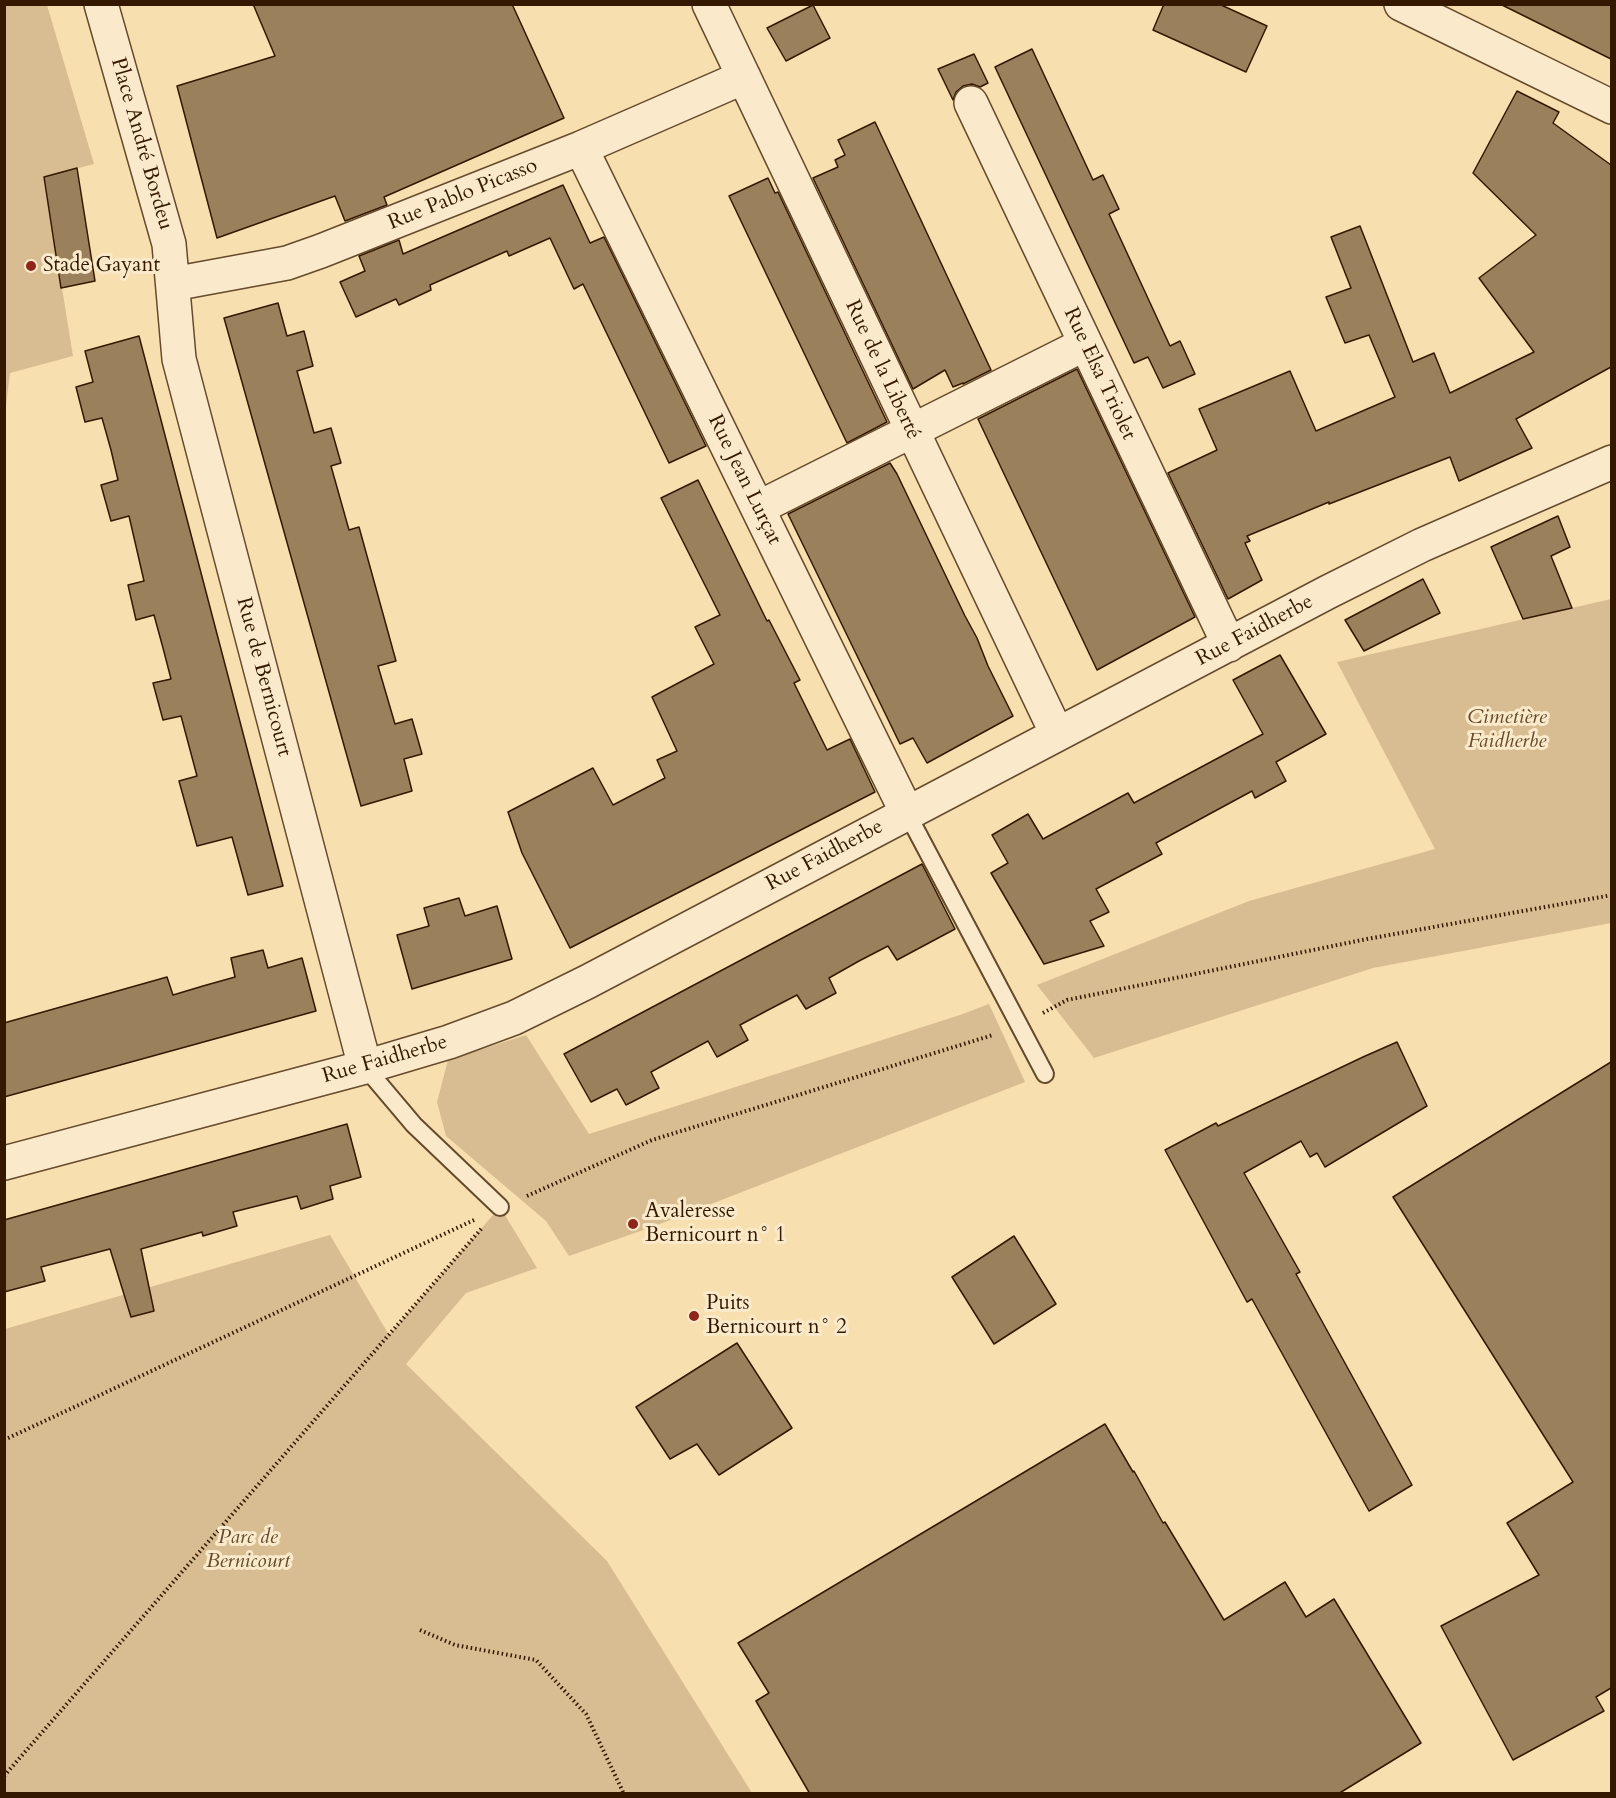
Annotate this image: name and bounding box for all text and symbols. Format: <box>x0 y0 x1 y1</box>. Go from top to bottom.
street label: Place André Bordeu <box>104 55 178 233</box>
street label: Rue Pablo Picasso <box>385 154 541 236</box>
place label: Stade Gayant <box>43 253 160 279</box>
marker: Stade Gayant <box>24 259 38 273</box>
street label: Rue de la Liberté <box>839 296 925 444</box>
street label: Rue Elsa Triolet <box>1057 304 1141 444</box>
street label: Rue Jean Lurçat <box>702 411 786 549</box>
street label: Rue Faidherbe <box>1192 590 1318 672</box>
street label: Rue de Bernicourt <box>230 595 296 759</box>
park label: Cimetière Faidherbe <box>1467 705 1547 755</box>
street label: Rue Faidherbe <box>762 815 888 897</box>
street label: Rue Faidherbe <box>320 1030 450 1090</box>
place label: Avaleresse Bernicourt n° 1 <box>645 1199 786 1249</box>
marker: Avaleresse Bernicourt n° 1 <box>626 1217 640 1231</box>
place label: Puits Bernicourt n° 2 <box>706 1291 847 1341</box>
marker: Puits Bernicourt n° 2 <box>687 1309 701 1323</box>
park label: Parc de Bernicourt <box>206 1525 290 1575</box>

